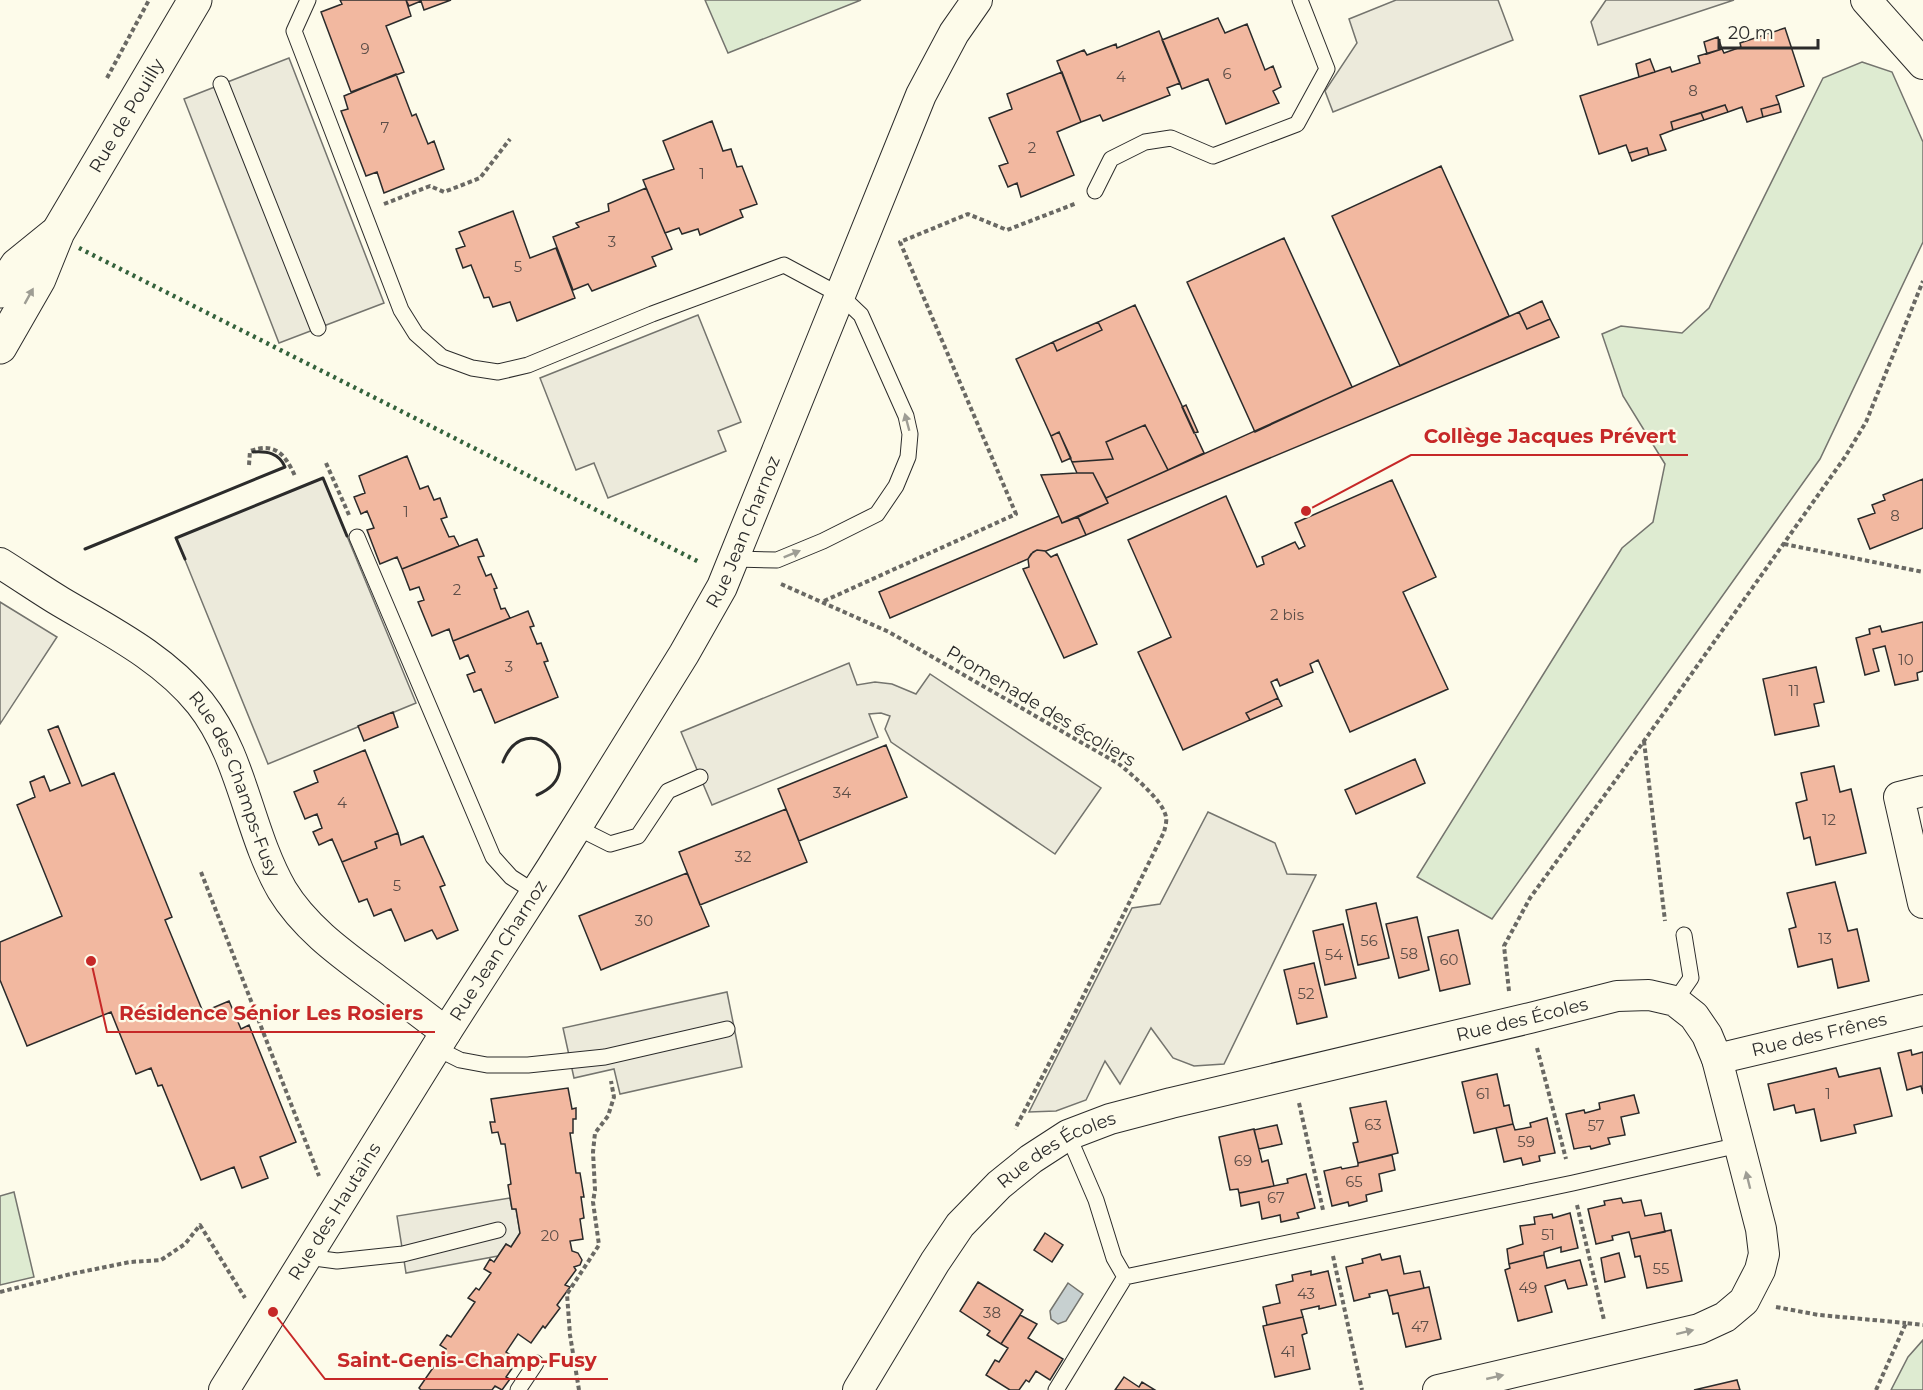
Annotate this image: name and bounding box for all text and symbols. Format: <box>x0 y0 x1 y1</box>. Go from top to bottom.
scale bar <box>1719 12 1818 50</box>
text: 20 m <box>1728 22 1774 44</box>
house number: 9 <box>360 39 370 58</box>
street label: Rue de Pouilly <box>84 55 169 177</box>
house number: 6 <box>1222 64 1232 83</box>
house number: 4 <box>1116 67 1126 86</box>
house number: 8 <box>1688 81 1698 100</box>
house number: 7 <box>381 118 390 137</box>
house number: 2 <box>1028 138 1036 157</box>
house number: 1 <box>699 164 705 183</box>
house number: 3 <box>608 232 616 251</box>
house number: 5 <box>514 257 522 276</box>
one-way arrow <box>24 287 34 304</box>
one-way arrow <box>902 413 911 431</box>
callout: Collège Jacques Prévert <box>1411 417 1688 455</box>
text: Collège Jacques Prévert <box>1424 424 1677 448</box>
street label: Rue Jean Charnoz <box>701 453 785 612</box>
house number: 1 <box>403 502 409 521</box>
house number: 8 <box>1890 506 1900 525</box>
one-way arrow <box>783 549 801 558</box>
house number: 2 <box>453 580 461 599</box>
house number: 2 bis <box>1270 605 1304 624</box>
street label: Promenade des écoliers <box>943 641 1140 771</box>
house number: 10 <box>1898 650 1914 669</box>
house number: 3 <box>505 657 513 676</box>
house number: 11 <box>1789 681 1799 700</box>
street label: Rue des Champs-Fusy <box>184 687 285 881</box>
house number: 34 <box>833 783 851 802</box>
house number: 4 <box>337 793 347 812</box>
house number: 12 <box>1822 810 1836 829</box>
house number: 32 <box>735 847 751 866</box>
house number: 5 <box>393 876 401 895</box>
street label: Rue Jean Charnoz <box>445 876 552 1025</box>
house number: 30 <box>635 911 653 930</box>
house number: 13 <box>1818 929 1832 948</box>
house number: 56 <box>1360 931 1378 950</box>
house number: 58 <box>1400 944 1418 963</box>
house number: 54 <box>1325 945 1343 964</box>
house number: 60 <box>1439 950 1459 969</box>
house number: 52 <box>1298 984 1314 1003</box>
street label: Rue des Écoles <box>1454 993 1590 1046</box>
callout: Résidence Sénior Les Rosiers <box>107 994 435 1032</box>
text: Résidence Sénior Les Rosiers <box>119 1001 423 1025</box>
street label: Rue des Frênes <box>1749 1008 1889 1061</box>
house number: 61 <box>1476 1084 1490 1103</box>
house number: 1 <box>1825 1084 1831 1103</box>
street label: Rue des Écoles <box>993 1107 1118 1193</box>
house number: 63 <box>1364 1115 1382 1134</box>
house number: 57 <box>1587 1116 1605 1135</box>
house number: 59 <box>1517 1132 1535 1151</box>
street label: Rue des Hautains <box>284 1138 386 1285</box>
house number: 69 <box>1234 1151 1252 1170</box>
one-way arrow <box>1743 1171 1753 1190</box>
house number: 65 <box>1345 1172 1363 1191</box>
house number: 67 <box>1267 1188 1285 1207</box>
house number: 51 <box>1541 1225 1555 1244</box>
house number: 20 <box>541 1226 559 1245</box>
house number: 55 <box>1653 1259 1669 1278</box>
house number: 49 <box>1519 1278 1537 1297</box>
house number: 43 <box>1297 1284 1315 1303</box>
house number: 38 <box>983 1303 1001 1322</box>
house number: 47 <box>1411 1317 1429 1336</box>
one-way arrow <box>1675 1327 1694 1337</box>
callout: Saint-Genis-Champ-Fusy <box>325 1341 608 1379</box>
house number: 41 <box>1281 1342 1295 1361</box>
text: Saint-Genis-Champ-Fusy <box>337 1348 598 1372</box>
one-way arrow <box>1486 1371 1504 1381</box>

